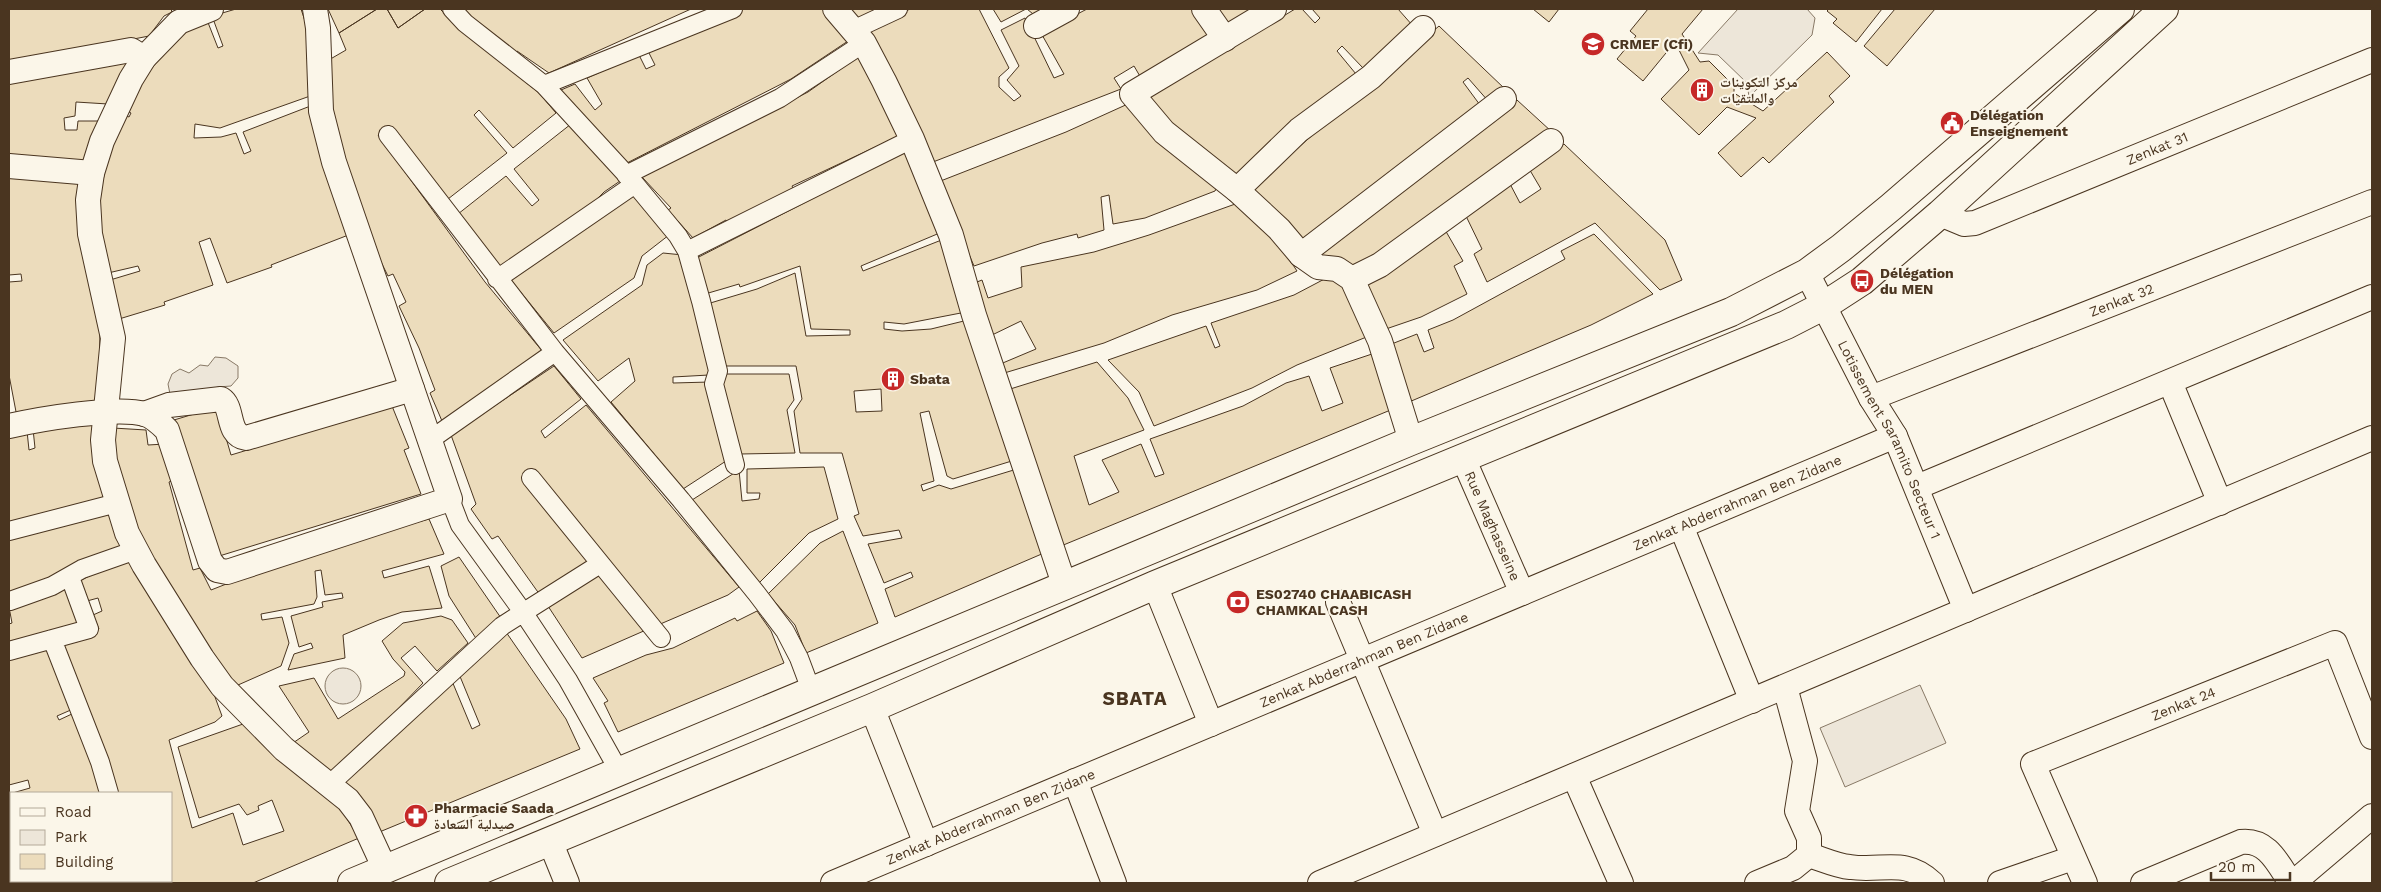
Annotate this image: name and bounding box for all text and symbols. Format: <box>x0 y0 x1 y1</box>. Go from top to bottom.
school or university icon: CRMEF (Cfi) <box>1580 31 1606 57</box>
place label: CRMEF (Cfi) <box>1610 36 1693 52</box>
place label: مركز التكوينات والملتقيات <box>1720 74 1798 106</box>
building icon: مركز التكوينات والملتقيات <box>1689 77 1715 103</box>
place label: Délégation Enseignement <box>1970 107 2068 139</box>
public building icon: Délégation Enseignement <box>1939 110 1965 136</box>
street label: Zenkat 31 <box>2124 128 2190 168</box>
place label: Délégation du MEN <box>1880 265 1954 297</box>
bus stop icon: Délégation du MEN <box>1849 268 1875 294</box>
street label: Zenkat 32 <box>2087 280 2156 320</box>
street label: Lotissement Saramito Secteur 1 <box>1835 338 1944 541</box>
building icon: Sbata <box>880 366 906 392</box>
place label: Sbata <box>910 371 951 387</box>
street label: Zenkat Abderrahman Ben Zidane <box>1630 451 1844 553</box>
street label: Rue Maghasseine <box>1462 469 1524 583</box>
place label: ES02740 CHAABICASH CHAMKAL CASH <box>1256 586 1412 618</box>
bank icon: ES02740 CHAABICASH CHAMKAL CASH <box>1225 589 1251 615</box>
street label: Zenkat Abderrahman Ben Zidane <box>1257 609 1471 711</box>
street label: Zenkat 24 <box>2149 684 2218 724</box>
district label: SBATA <box>1102 687 1168 710</box>
street label: Zenkat Abderrahman Ben Zidane <box>884 766 1097 868</box>
legend <box>10 792 172 882</box>
place label: Pharmacie Saada صيدلية السعادة <box>434 800 555 832</box>
text: Road <box>55 803 92 821</box>
pharmacy icon: Pharmacie Saada صيدلية السعادة <box>403 803 429 829</box>
text: Park <box>55 828 88 846</box>
scale bar <box>2211 850 2290 882</box>
text: Building <box>55 853 113 871</box>
text: 20 m <box>2218 858 2256 876</box>

